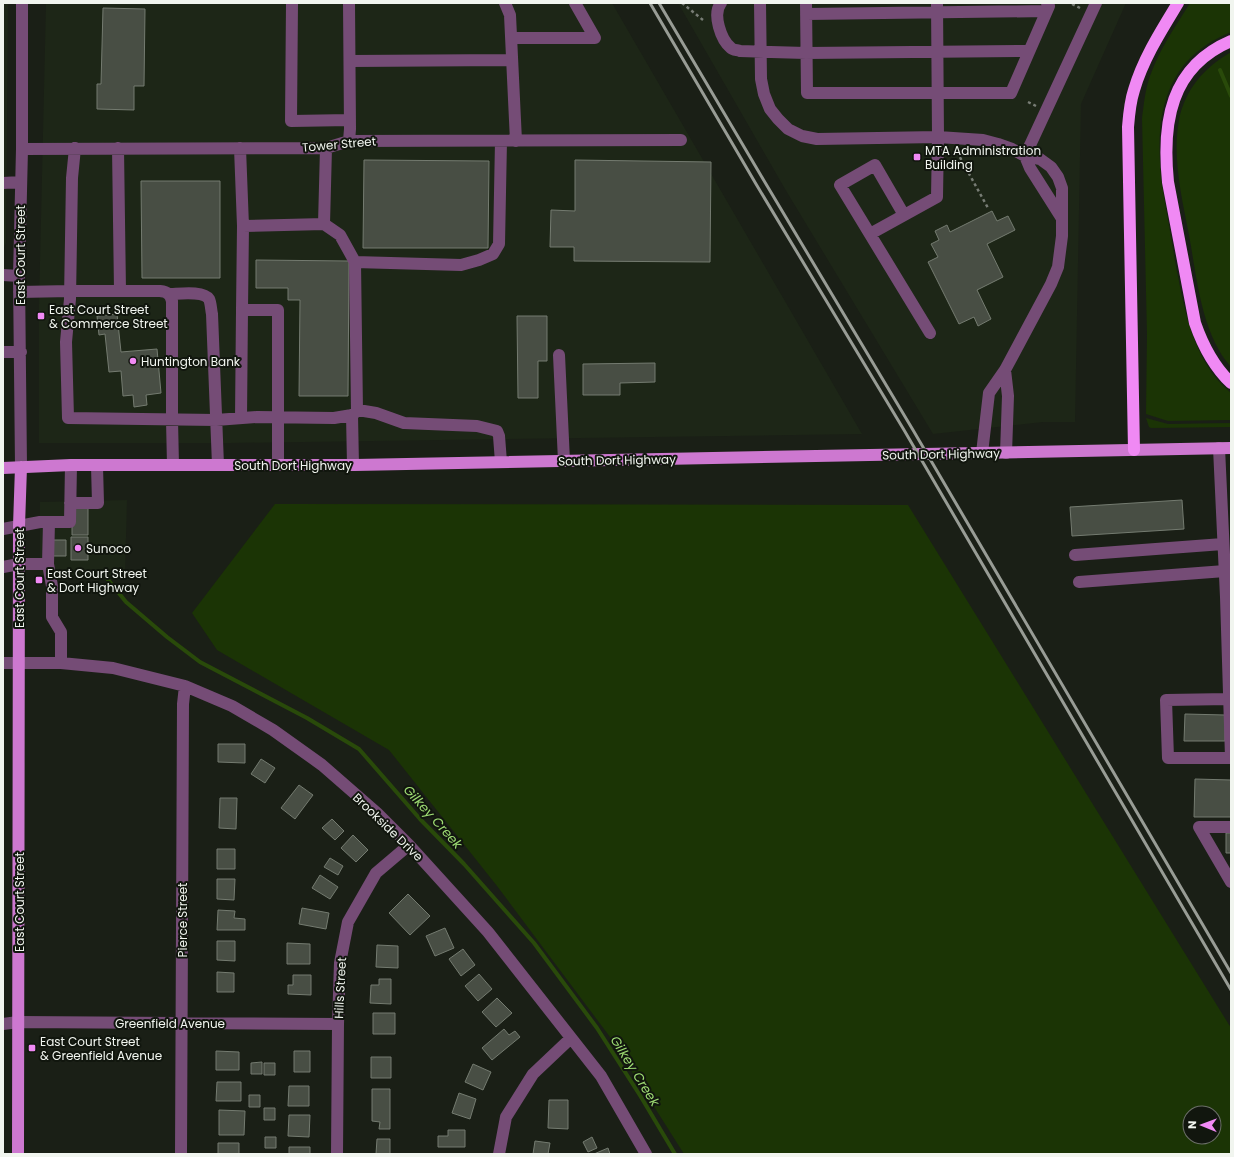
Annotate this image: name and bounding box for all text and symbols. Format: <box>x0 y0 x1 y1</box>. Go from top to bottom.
street label: Tower Street <box>301 132 377 156</box>
place label: MTA Administration Building <box>925 142 1041 173</box>
marker: MTA Administration Building <box>912 152 922 162</box>
street label: East Court Street <box>12 205 29 305</box>
place label: East Court Street & Commerce Street <box>49 301 168 332</box>
marker: East Court Street & Commerce Street <box>36 311 46 321</box>
place label: Huntington Bank <box>141 353 241 370</box>
marker: Huntington Bank <box>128 356 138 366</box>
street label: South Dort Highway <box>882 444 1000 464</box>
street label: South Dort Highway <box>558 450 676 470</box>
street label: South Dort Highway <box>234 457 352 474</box>
street label: East Court Street <box>11 528 28 628</box>
place label: Sunoco <box>86 540 131 557</box>
marker: Sunoco <box>73 543 83 553</box>
place label: East Court Street & Dort Highway <box>47 565 147 596</box>
marker: East Court Street & Dort Highway <box>34 575 44 585</box>
water label: Gilkey Creek <box>399 781 468 854</box>
street label: Brookside Drive <box>349 789 427 865</box>
street label: East Court Street <box>11 852 28 952</box>
street label: Pierce Street <box>174 883 191 957</box>
street label: Hills Street <box>330 957 350 1019</box>
street label: Greenfield Avenue <box>115 1015 225 1032</box>
water label: Gilkey Creek <box>606 1032 665 1111</box>
place label: East Court Street & Greenfield Avenue <box>40 1033 162 1064</box>
marker: East Court Street & Greenfield Avenue <box>27 1043 37 1053</box>
north arrow <box>1182 1105 1222 1145</box>
text: N <box>1184 1121 1200 1129</box>

